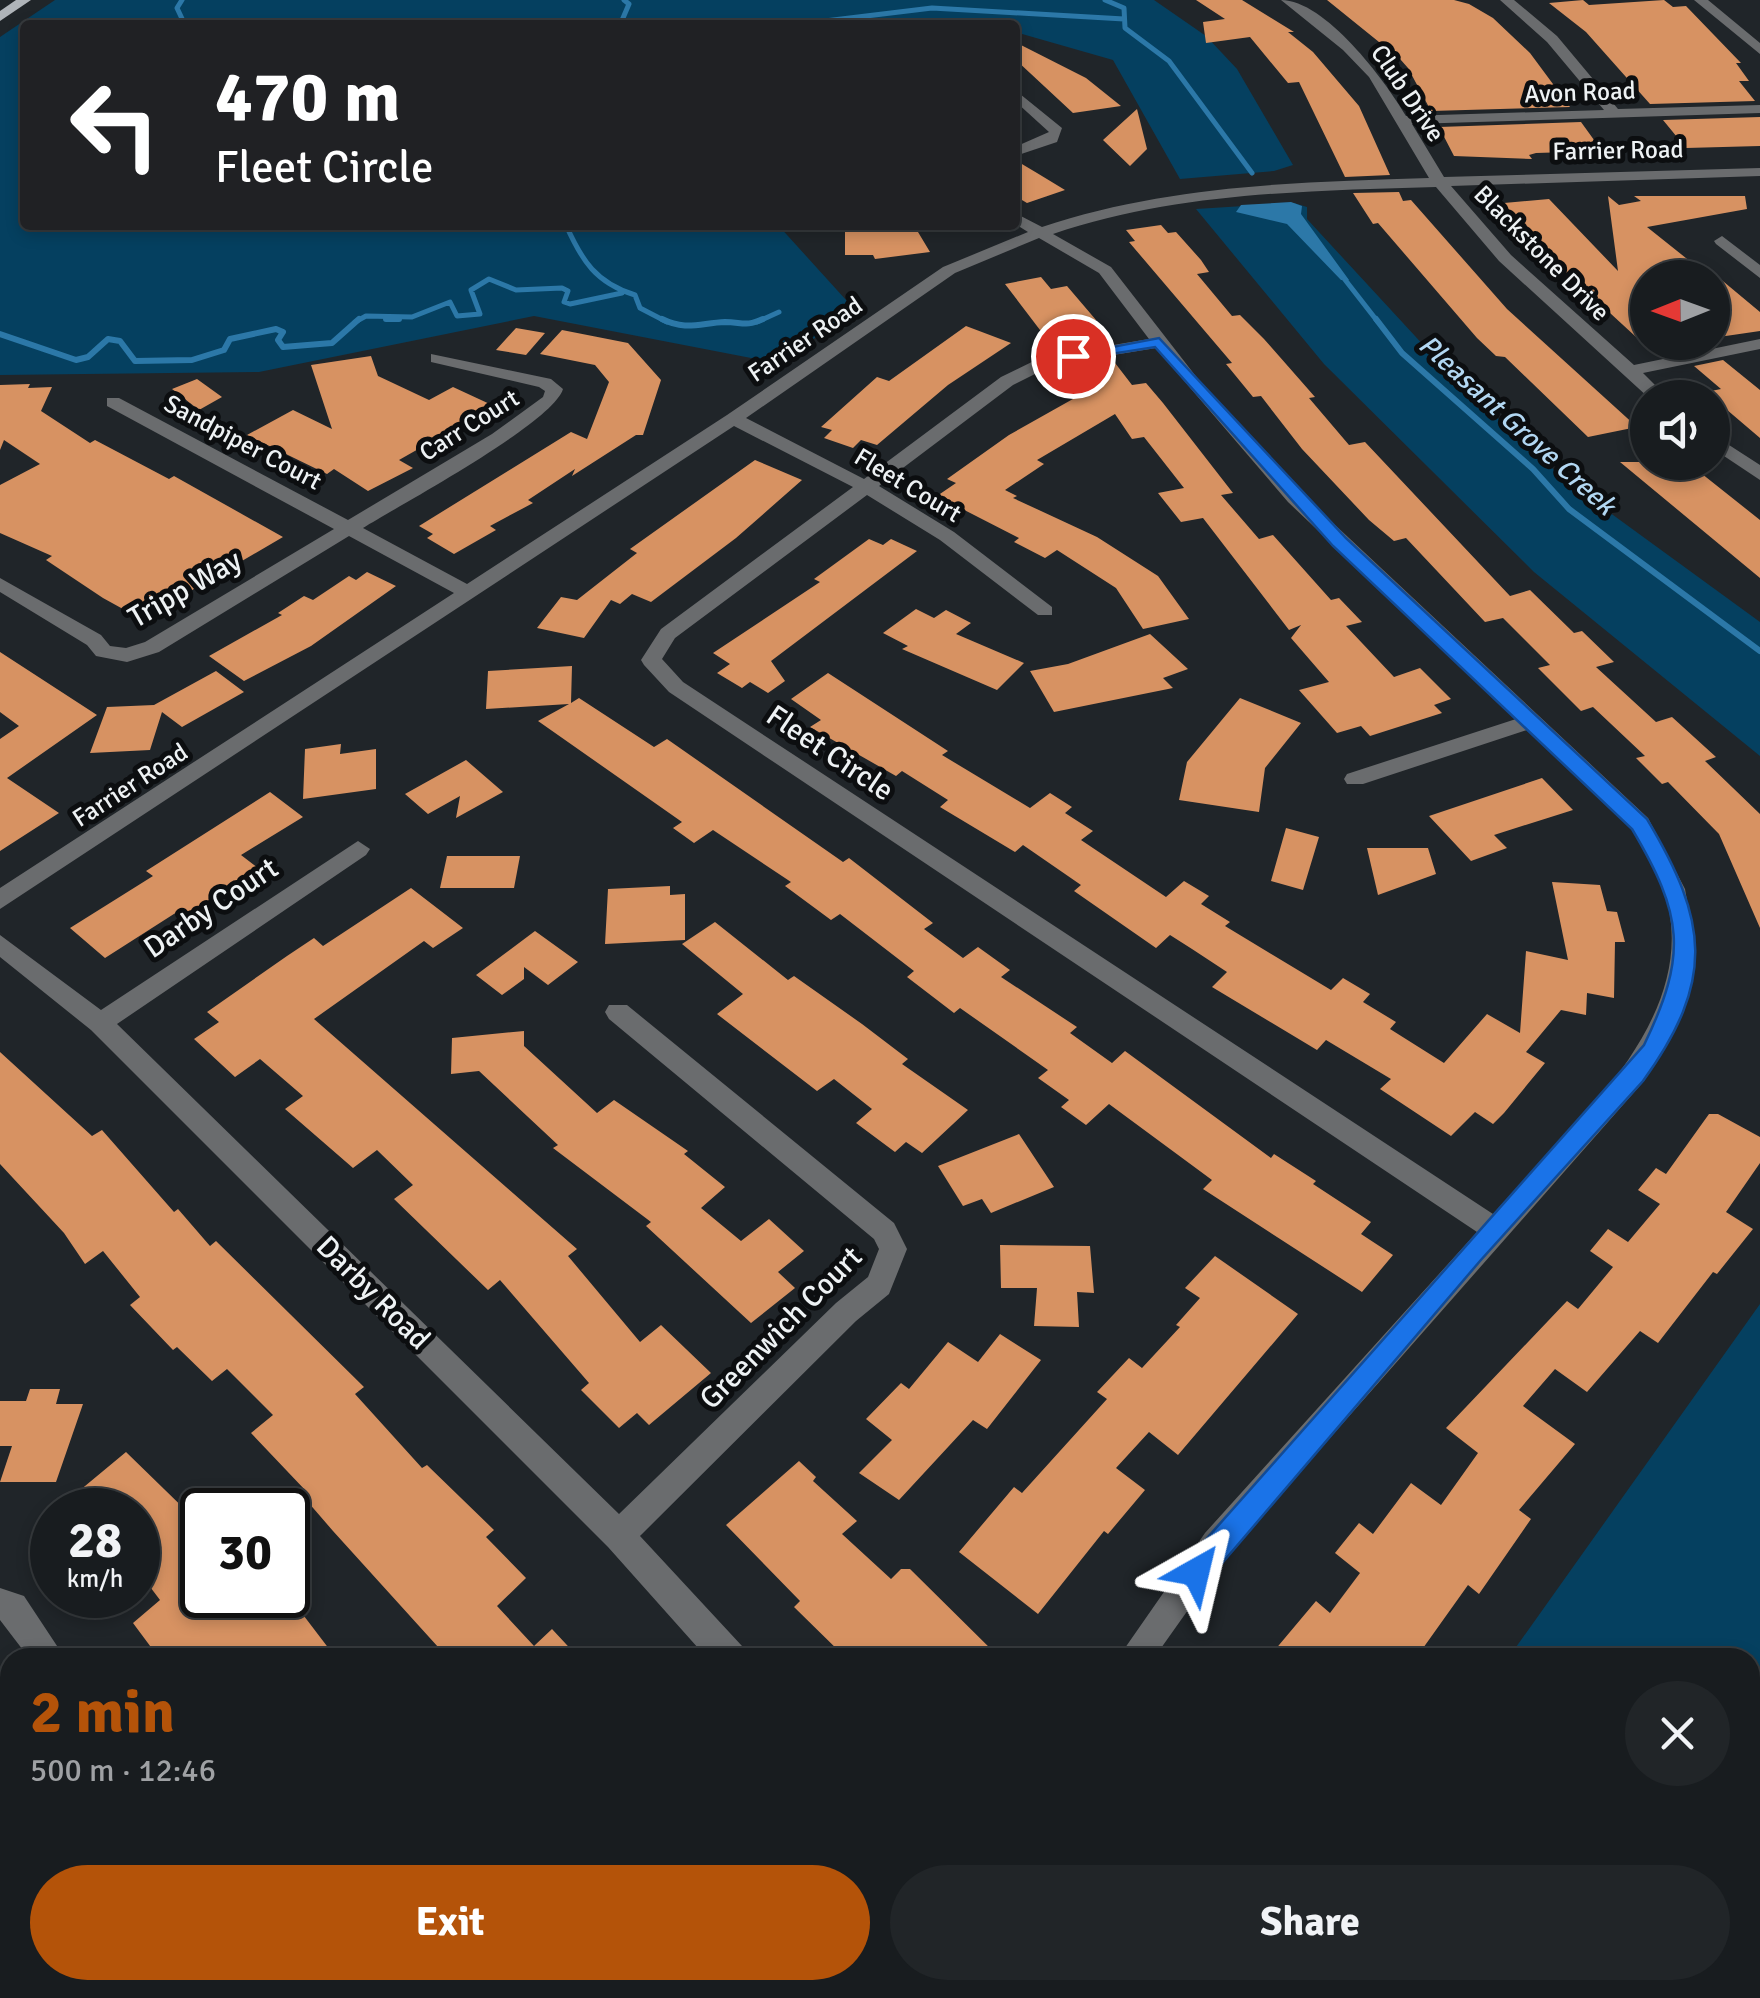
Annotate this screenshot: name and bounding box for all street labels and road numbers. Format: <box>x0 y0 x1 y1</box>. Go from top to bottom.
street label: Club Drive <box>1364 39 1452 147</box>
street label: Avon Road <box>1524 75 1636 109</box>
street label: Farrier Road <box>1552 133 1684 167</box>
street label: Blackstone Drive <box>1468 179 1616 327</box>
street label: Farrier Road <box>742 289 868 389</box>
street label: Carr Court <box>413 382 525 468</box>
street label: Sandpiper Court <box>159 387 327 497</box>
street label: Fleet Court <box>849 441 967 529</box>
street label: Tripp Way <box>122 542 248 636</box>
street label: Fleet Circle <box>759 697 901 809</box>
street label: Farrier Road <box>67 736 193 834</box>
street label: Darby Court <box>137 850 285 966</box>
street label: Darby Road <box>308 1228 438 1358</box>
street label: Greenwich Court <box>692 1239 870 1417</box>

